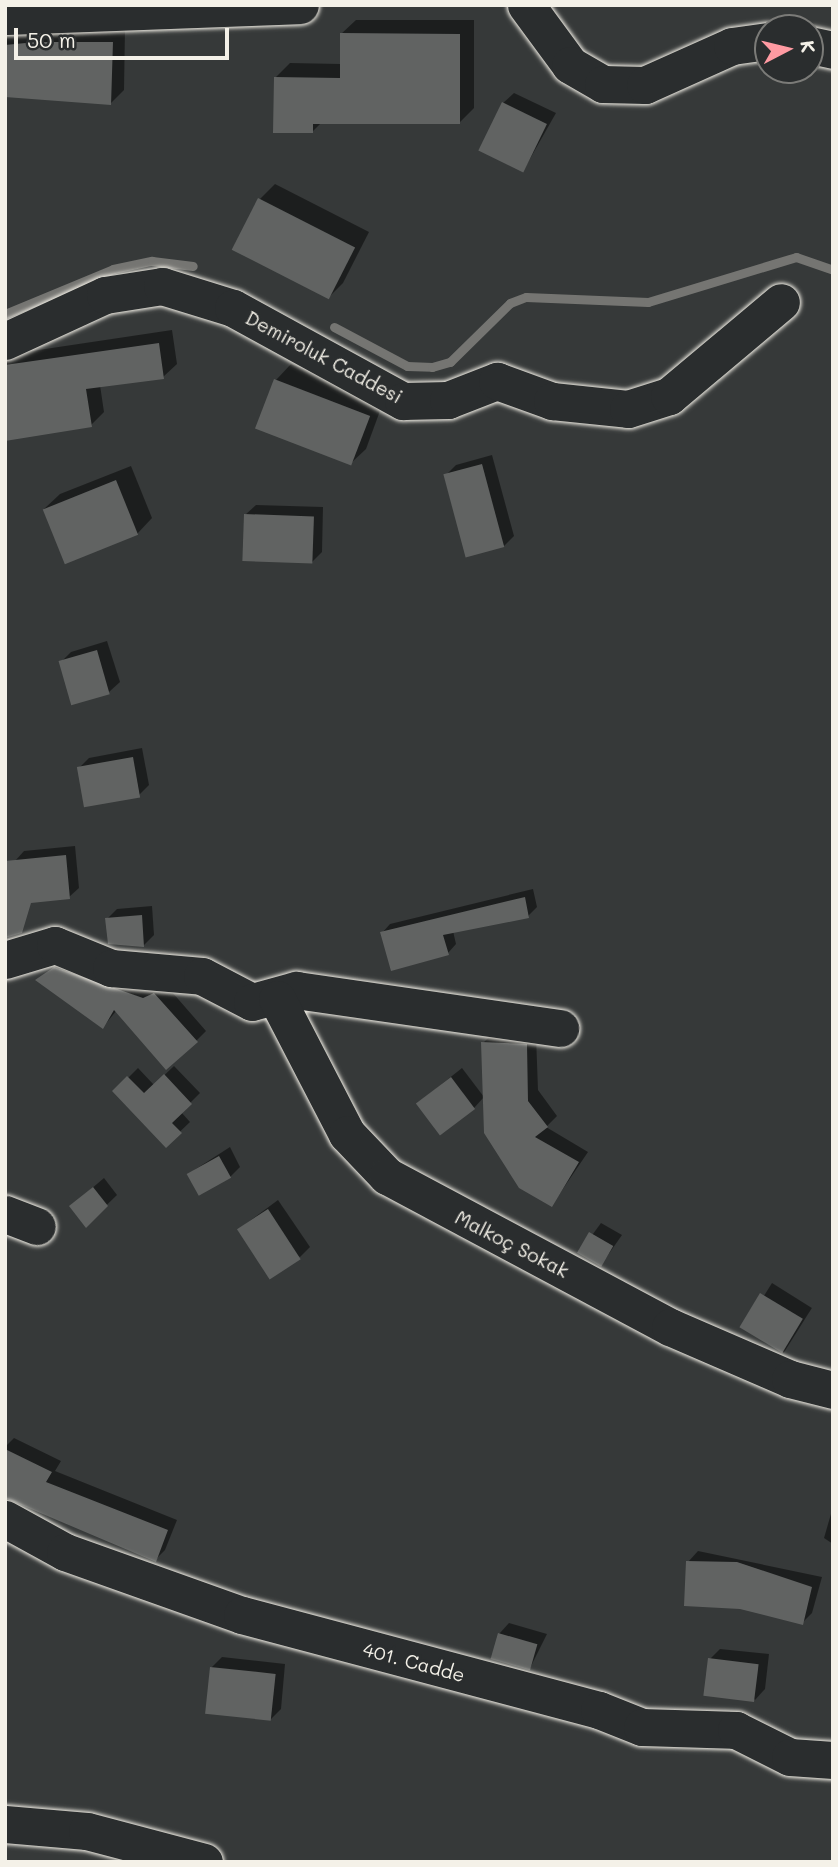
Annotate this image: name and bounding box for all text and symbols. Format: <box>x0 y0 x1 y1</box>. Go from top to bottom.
scale bar <box>18 14 233 58</box>
north arrow <box>754 14 824 84</box>
text: 50 m <box>27 26 76 53</box>
text: K <box>795 39 822 54</box>
street label: Demiroluk Caddesi <box>242 306 406 408</box>
street label: Malkoç Sokak <box>451 1206 573 1282</box>
street label: 401. Cadde <box>361 1637 467 1687</box>

